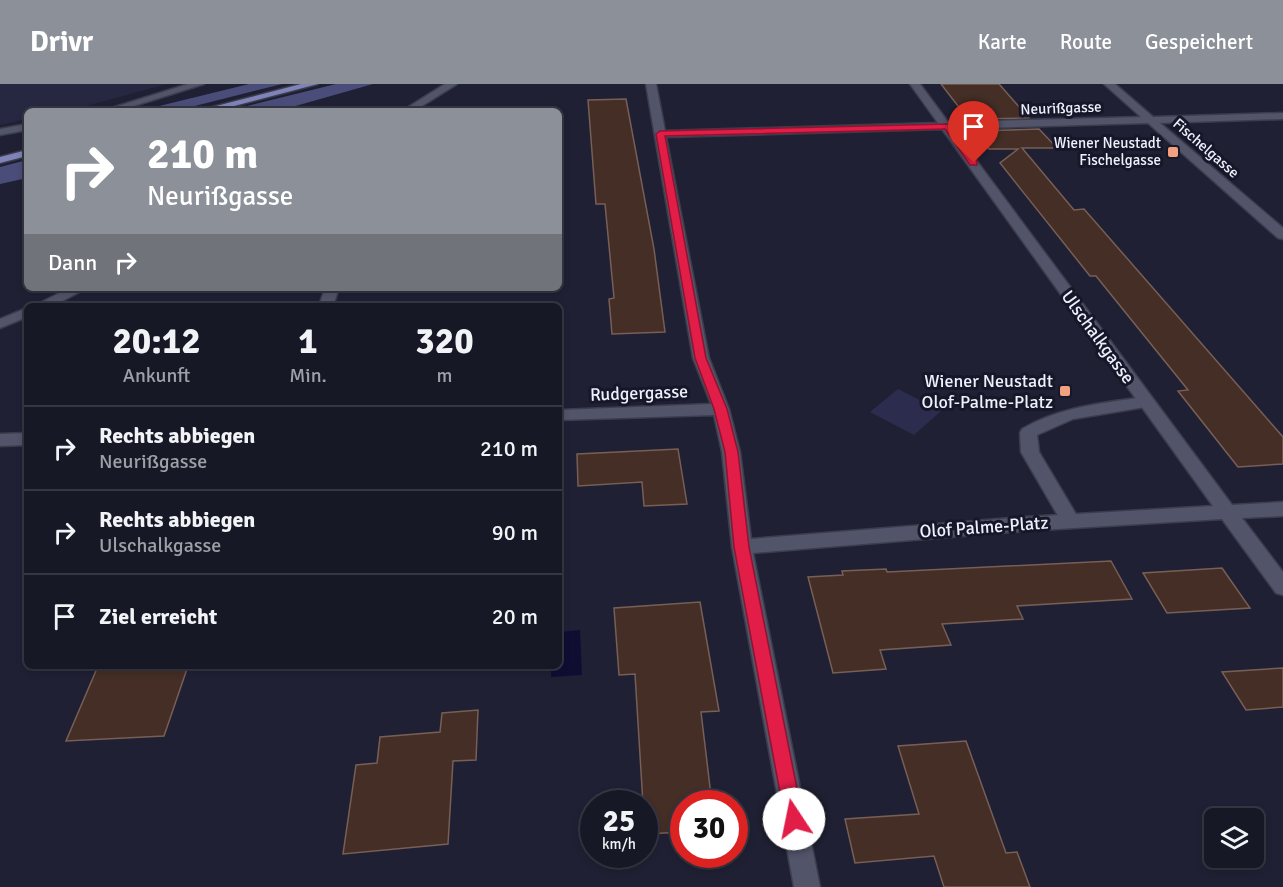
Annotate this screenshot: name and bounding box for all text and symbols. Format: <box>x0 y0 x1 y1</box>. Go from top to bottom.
text: Drivr <box>30 25 93 59</box>
text: Karte <box>978 29 1027 55</box>
text: Route <box>1060 29 1112 55</box>
text: Gespeichert <box>1145 29 1253 55</box>
street label: Neurißgasse <box>1020 98 1102 118</box>
pin <box>948 101 999 163</box>
icon: arrive <box>957 110 990 143</box>
street label: Fischelgasse <box>1169 114 1243 182</box>
text: 210 m <box>147 129 258 180</box>
icon: right <box>48 132 126 210</box>
place label: Wiener Neustadt Fischelgasse <box>1054 134 1161 169</box>
marker: Wiener Neustadt Fischelgasse <box>1166 145 1180 159</box>
text: Neurißgasse <box>147 180 293 213</box>
icon: right <box>109 246 142 279</box>
text: Dann <box>48 249 97 276</box>
street label: Ulschalkgasse <box>1057 286 1139 388</box>
text: 20:12 <box>112 319 201 364</box>
text: 1 <box>298 319 318 364</box>
text: 320 <box>415 319 474 364</box>
text: Ankunft <box>123 363 190 388</box>
text: Min. <box>289 363 327 388</box>
text: m <box>436 363 452 388</box>
place label: Wiener Neustadt Olof-Palme-Platz <box>922 370 1053 413</box>
street label: Rudgergasse <box>590 380 688 406</box>
marker: Wiener Neustadt Olof-Palme-Platz <box>1058 384 1072 398</box>
text: Rechts abbiegen <box>99 422 255 449</box>
icon: right <box>48 432 81 465</box>
text: 210 m <box>480 435 538 462</box>
text: Neurißgasse <box>99 449 207 474</box>
text: Rechts abbiegen <box>99 506 255 533</box>
street label: Olof Palme-Platz <box>919 512 1049 542</box>
icon: right <box>48 516 81 549</box>
text: 90 m <box>492 519 538 546</box>
text: Ulschalkgasse <box>99 533 221 558</box>
icon: arrive <box>48 600 81 633</box>
text: Ziel erreicht <box>99 603 217 630</box>
text: 20 m <box>492 603 538 630</box>
position arrow <box>762 787 826 851</box>
speed limit sign: 30 <box>670 790 748 868</box>
text: 25 <box>603 803 635 840</box>
map controls <box>1204 808 1264 868</box>
button: layers <box>1204 808 1264 868</box>
text: km/h <box>602 835 636 853</box>

